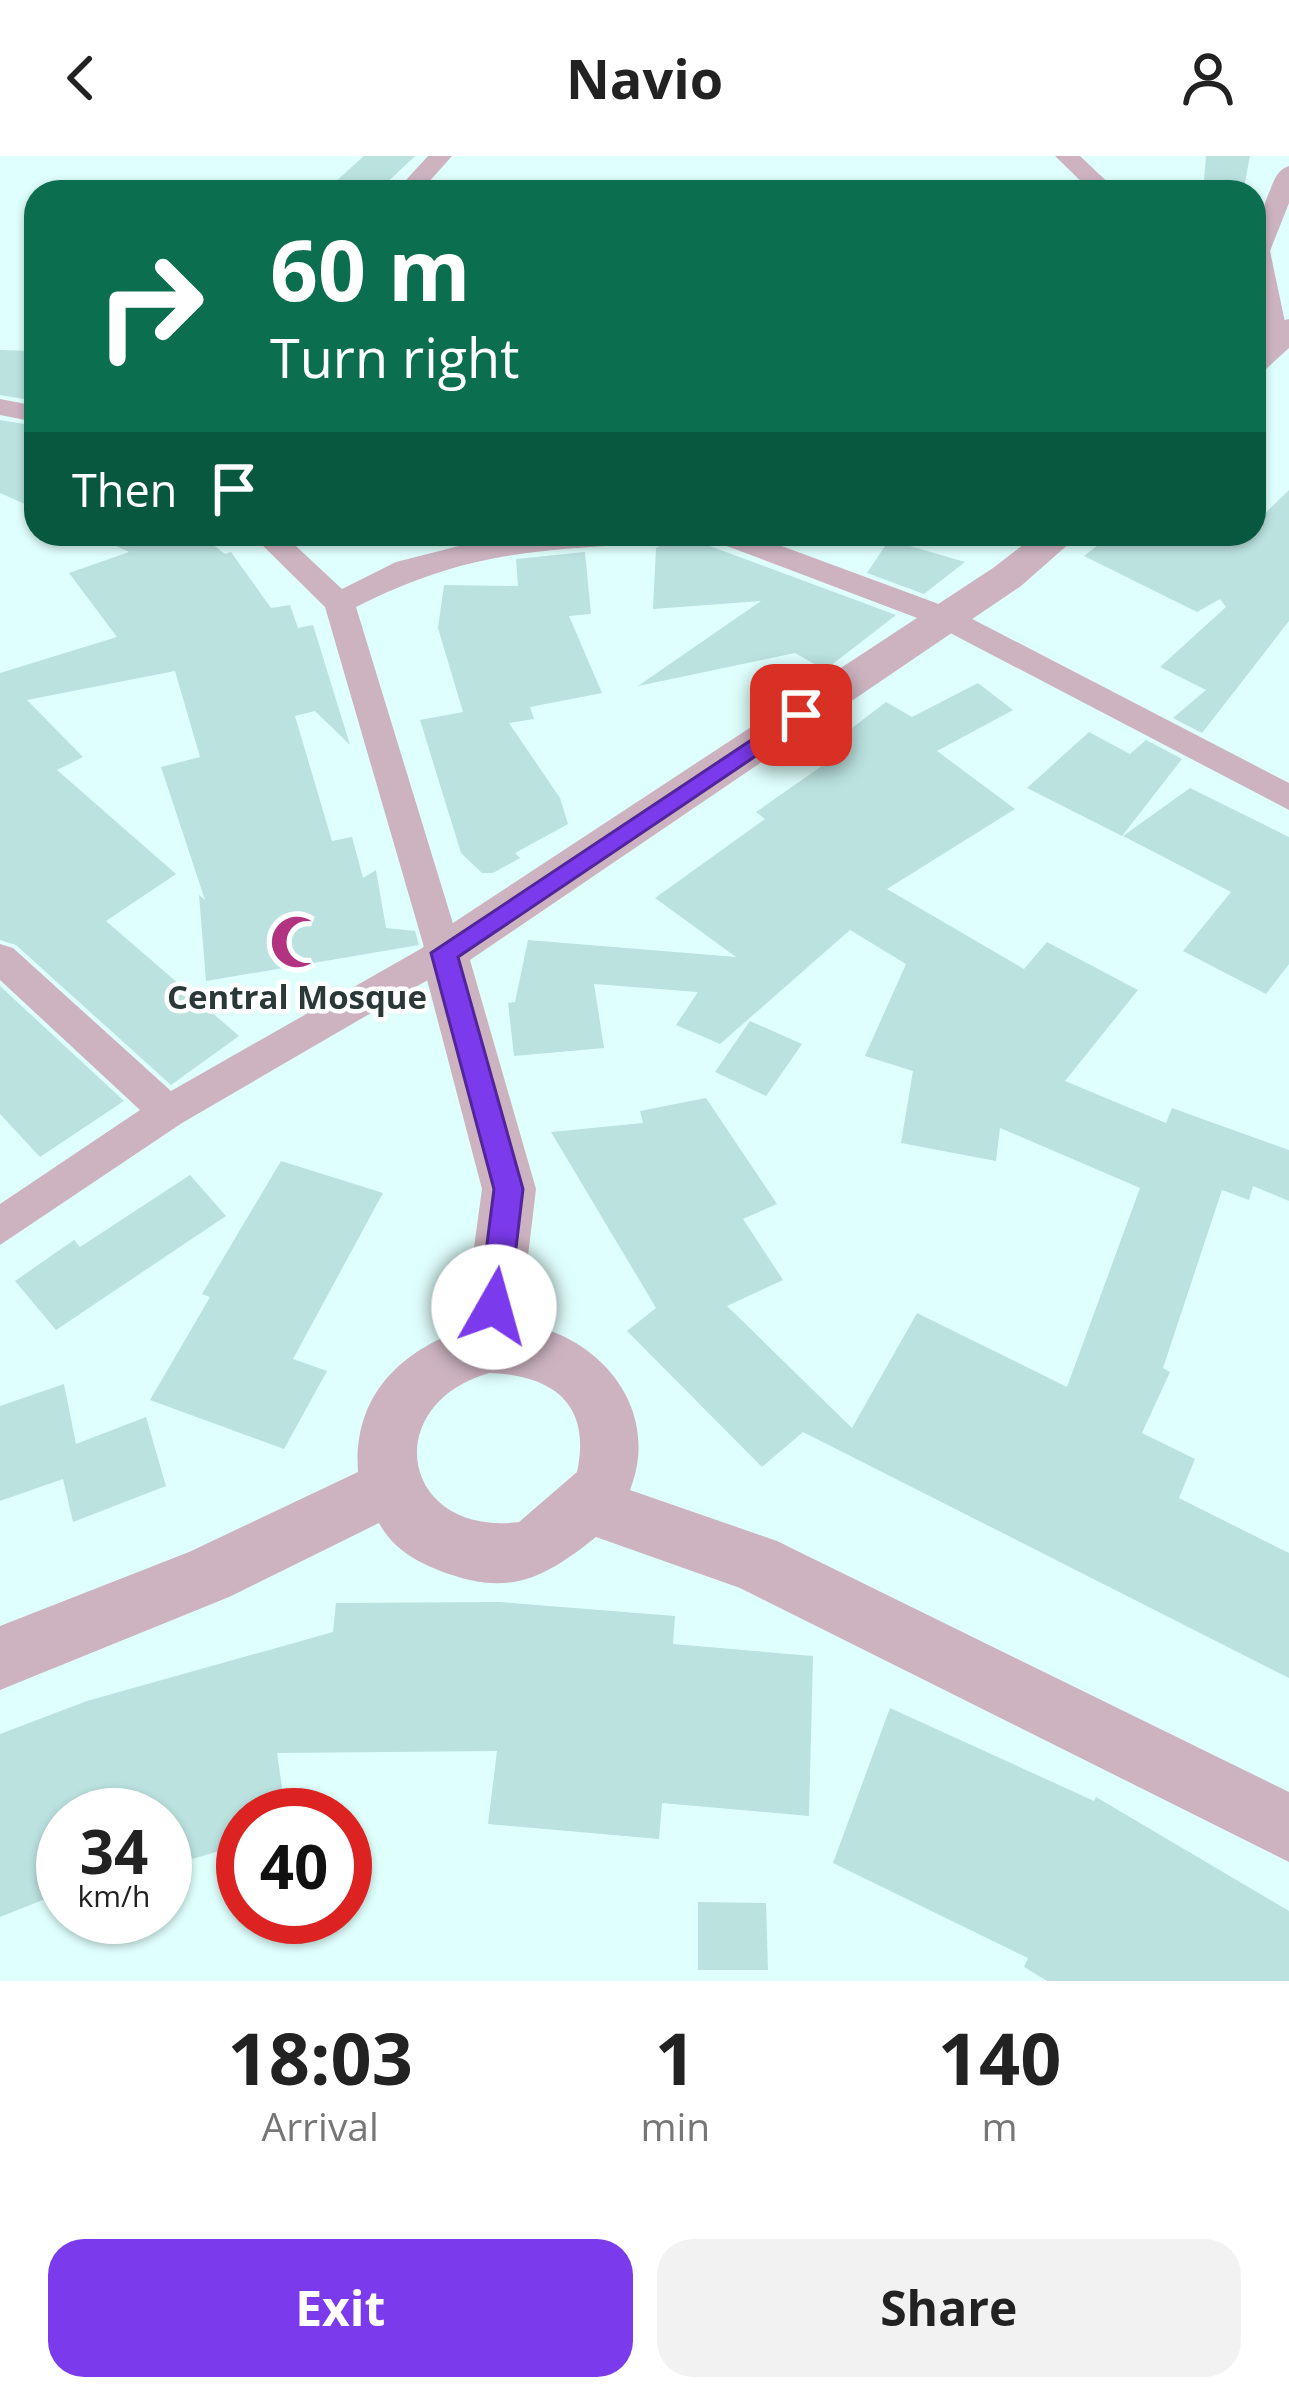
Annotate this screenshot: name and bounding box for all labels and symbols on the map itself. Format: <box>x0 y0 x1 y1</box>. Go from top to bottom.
pin <box>750 664 852 766</box>
mosque icon: Central Mosque <box>268 913 326 971</box>
place label: Central Mosque <box>167 974 427 1019</box>
position arrow <box>431 1244 557 1370</box>
speed limit sign: 40 <box>216 1788 372 1944</box>

